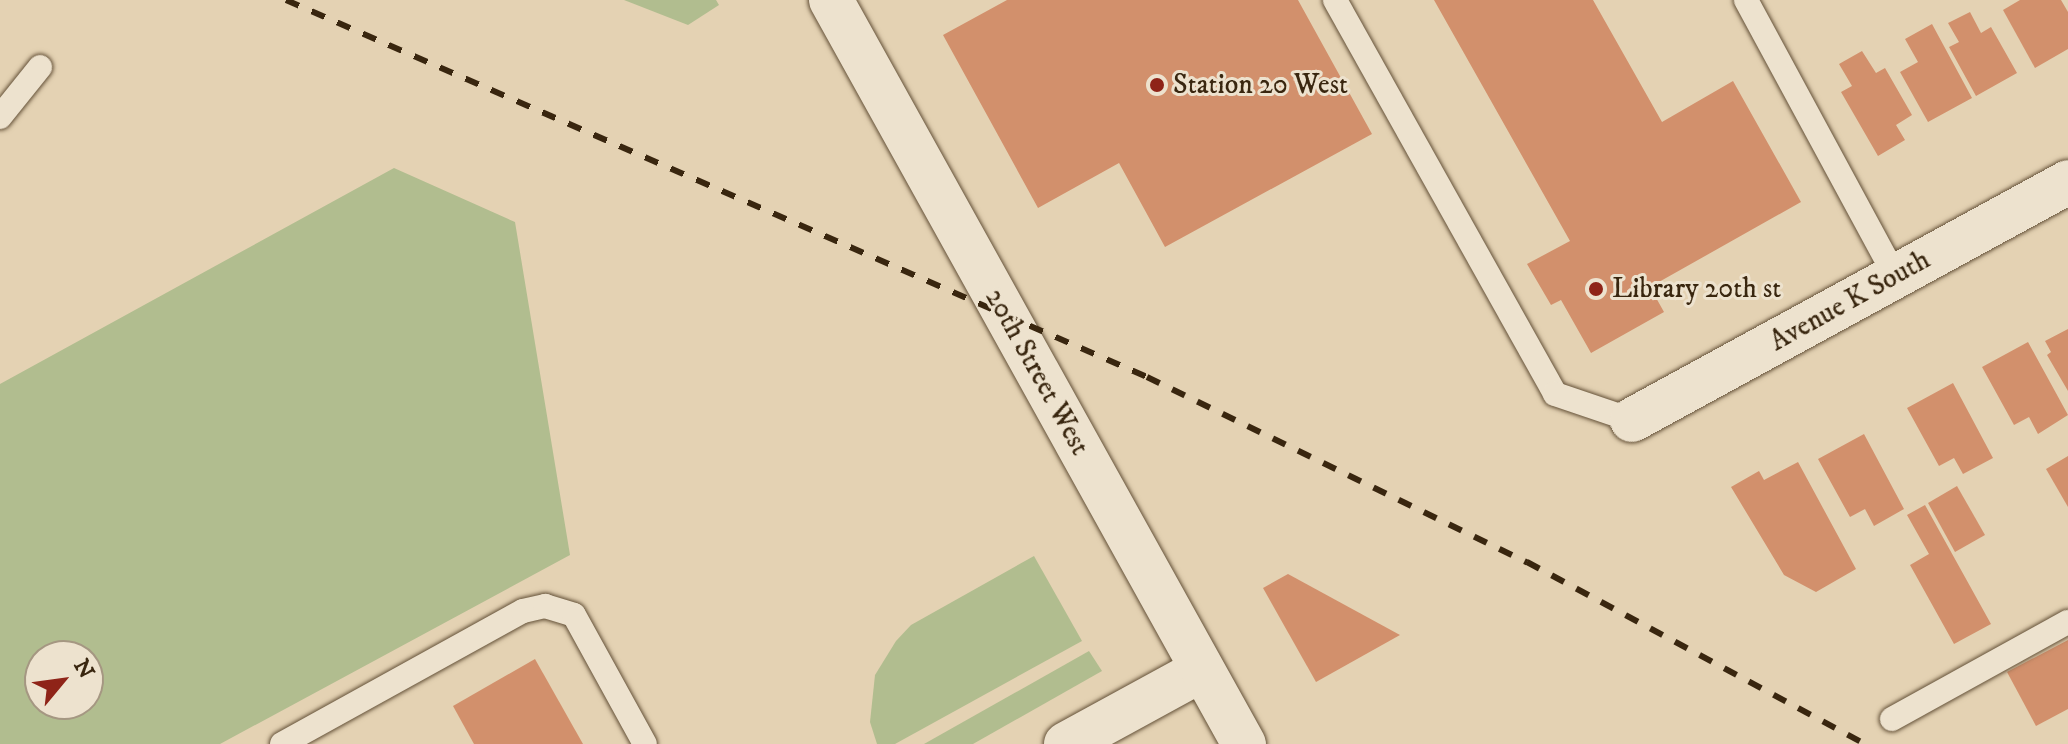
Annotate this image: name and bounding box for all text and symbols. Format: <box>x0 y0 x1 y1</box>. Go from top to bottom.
place label: Station 20 West <box>1173 68 1348 102</box>
marker: Station 20 West <box>1148 76 1166 94</box>
street label: Avenue K South <box>1764 243 1936 359</box>
place label: Library 20th st <box>1612 272 1781 306</box>
marker: Library 20th st <box>1587 280 1605 298</box>
street label: 20th Street West <box>977 283 1097 461</box>
north arrow <box>24 640 104 720</box>
text: N <box>67 655 100 684</box>

